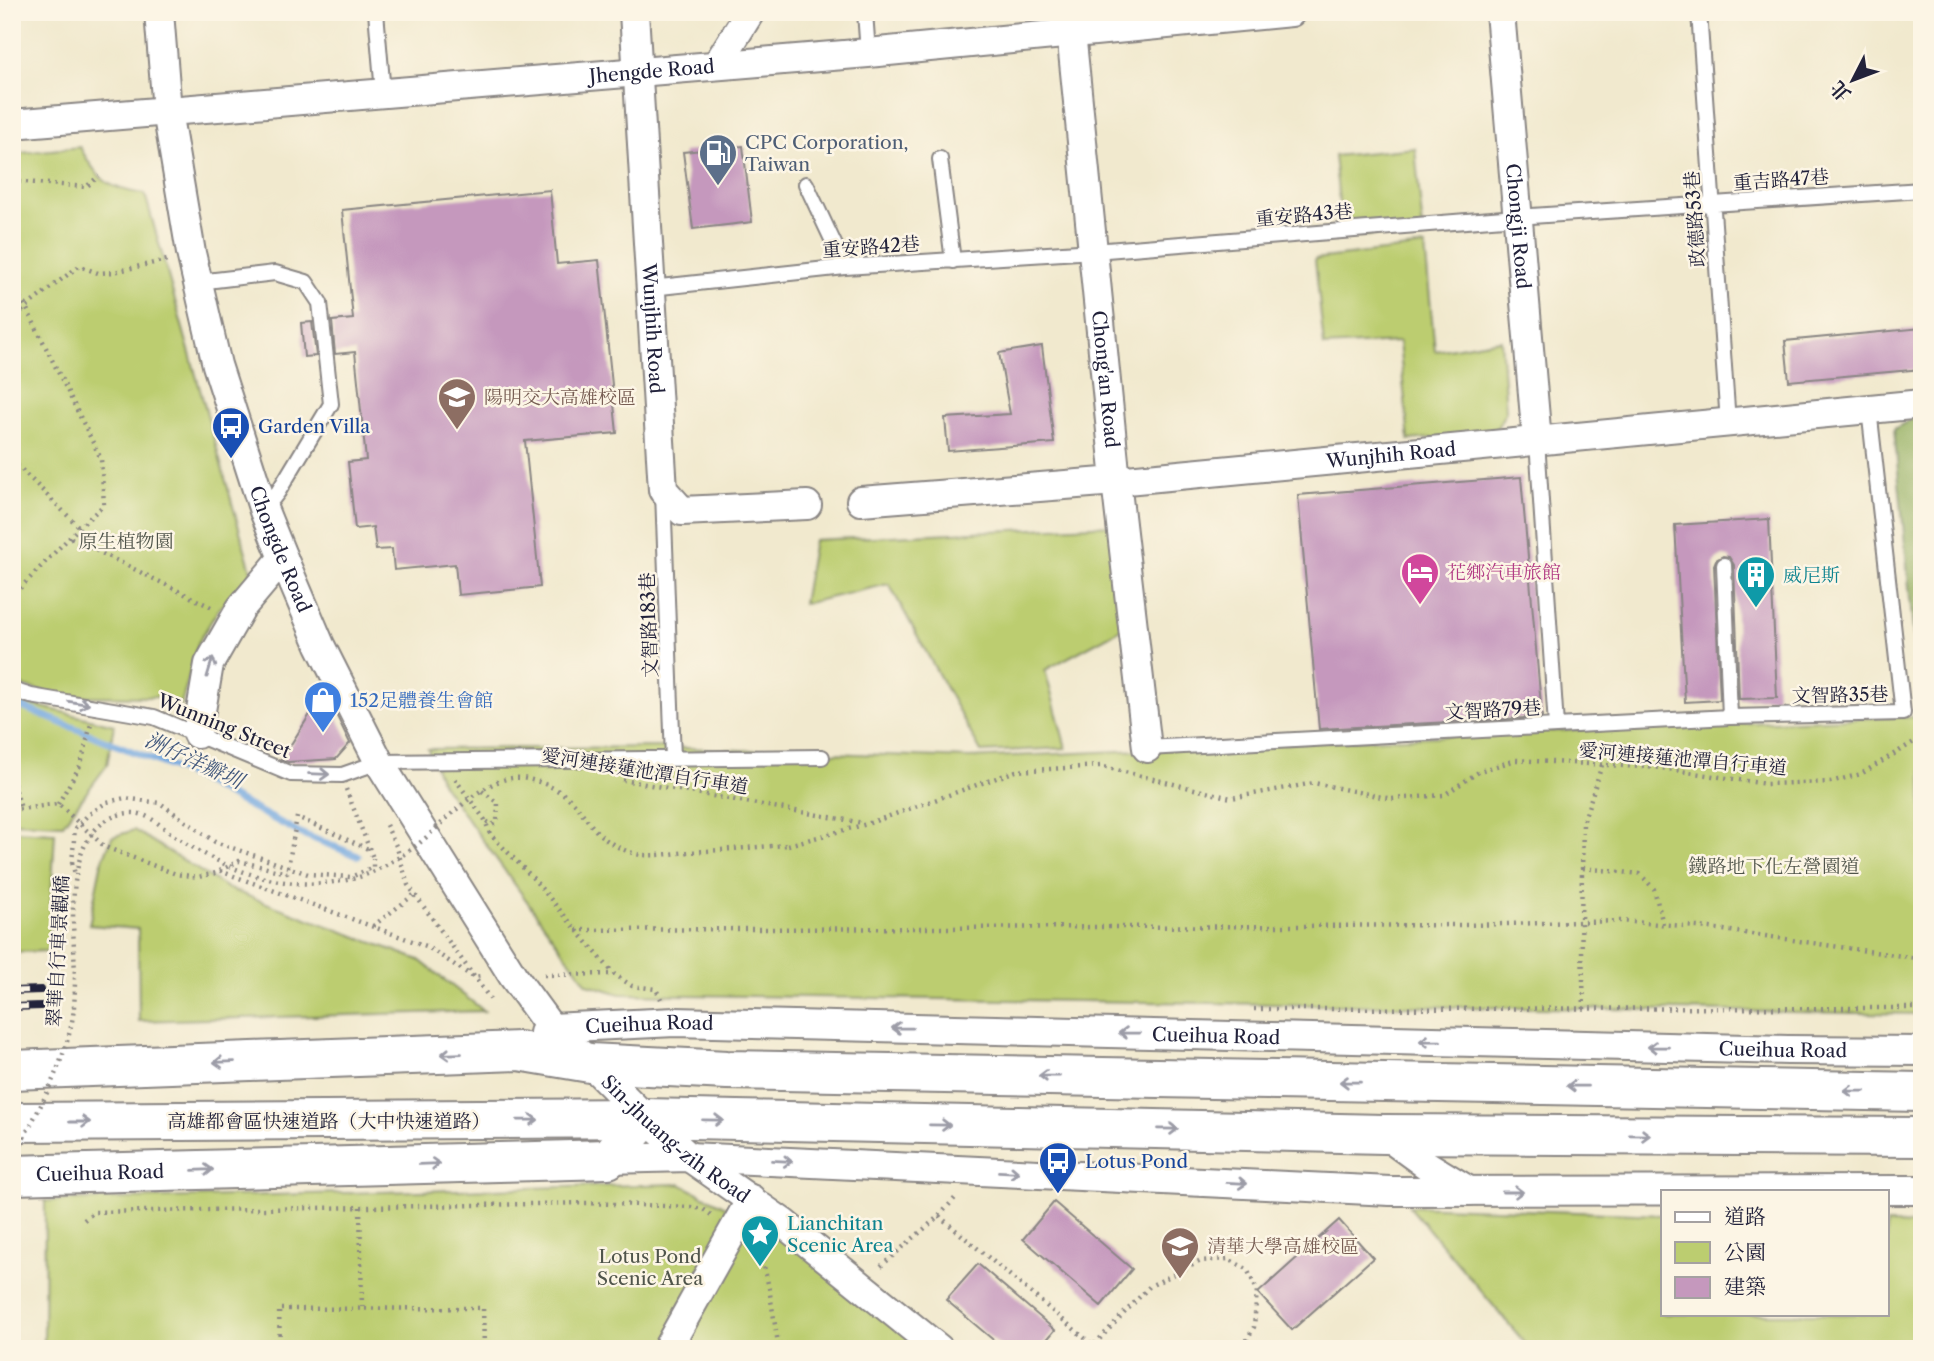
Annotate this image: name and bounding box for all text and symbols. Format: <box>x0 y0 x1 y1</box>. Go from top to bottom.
north arrow <box>1818 46 1888 116</box>
street label: Jhengde Road <box>585 54 716 88</box>
text: 北 <box>1826 76 1856 106</box>
place label: CPC Corporation, Taiwan <box>745 131 909 176</box>
fuel station icon: CPC Corporation, Taiwan <box>697 132 739 187</box>
street label: Chongji Road <box>1502 163 1535 290</box>
street label: 重吉路47巷 <box>1732 165 1830 195</box>
street label: 政德路53巷 <box>1680 170 1710 268</box>
street label: 重安路43巷 <box>1254 199 1354 231</box>
street label: 重安路42巷 <box>821 232 921 262</box>
street label: Wunjhih Road <box>638 262 669 395</box>
street label: Chong'an Road <box>1087 309 1124 449</box>
school or university icon: 陽明交大高雄校區 <box>436 376 478 431</box>
place label: 陽明交大高雄校區 <box>484 386 636 409</box>
bus stop icon: Garden Villa <box>210 405 252 460</box>
place label: Garden Villa <box>258 415 370 438</box>
street label: Wunjhih Road <box>1324 437 1457 472</box>
street label: Chongde Road <box>245 483 316 616</box>
park label: 原生植物園 <box>78 530 174 553</box>
hotel icon: 花鄉汽車旅館 <box>1399 551 1441 606</box>
building icon: 威尼斯 <box>1735 554 1777 609</box>
place label: 花鄉汽車旅館 <box>1447 561 1561 584</box>
place label: 威尼斯 <box>1783 564 1840 587</box>
street label: 文智路183巷 <box>636 572 662 678</box>
one-way arrow <box>204 657 217 679</box>
shop icon: 152足體養生會館 <box>302 679 344 734</box>
street label: 文智路35巷 <box>1791 683 1889 707</box>
street label: Wunning Street <box>153 688 294 763</box>
place label: 152足體養生會館 <box>350 689 493 712</box>
street label: 文智路79巷 <box>1444 696 1542 724</box>
one-way arrow <box>67 697 90 710</box>
water label: 洲仔洋瓣圳 <box>141 726 250 795</box>
street label: 愛河連接蓮池潭自行車道 <box>1578 738 1788 780</box>
street label: 愛河連接蓮池潭自行車道 <box>540 743 750 799</box>
one-way arrow <box>307 768 330 781</box>
park label: 鐵路地下化左營園道 <box>1688 855 1860 878</box>
street label: 翠華自行車景觀橋 <box>43 874 73 1028</box>
street label: Cueihua Road <box>585 1010 714 1038</box>
one-way arrow <box>891 1021 914 1034</box>
street label: Cueihua Road <box>1152 1023 1281 1049</box>
one-way arrow <box>1118 1027 1141 1040</box>
one-way arrow <box>1419 1034 1442 1048</box>
street label: Cueihua Road <box>1718 1037 1848 1062</box>
one-way arrow <box>1646 1040 1669 1054</box>
one-way arrow <box>440 1047 463 1060</box>
one-way arrow <box>213 1056 236 1069</box>
one-way arrow <box>1037 1069 1060 1083</box>
street label: Sin-jhuang-zih Road <box>597 1070 755 1208</box>
one-way arrow <box>1338 1075 1361 1088</box>
one-way arrow <box>1566 1079 1589 1093</box>
one-way arrow <box>1842 1084 1865 1098</box>
street label: 高雄都會區快速道路（大中快速道路） <box>167 1110 491 1133</box>
one-way arrow <box>517 1113 540 1127</box>
one-way arrow <box>701 1113 724 1127</box>
one-way arrow <box>69 1115 92 1129</box>
one-way arrow <box>929 1118 952 1132</box>
one-way arrow <box>1156 1123 1179 1136</box>
one-way arrow <box>1629 1128 1652 1142</box>
bus stop icon: Lotus Pond <box>1037 1140 1079 1195</box>
place label: Lotus Pond <box>1085 1150 1188 1173</box>
one-way arrow <box>770 1155 793 1168</box>
one-way arrow <box>419 1157 442 1170</box>
street label: Cueihua Road <box>36 1159 165 1186</box>
one-way arrow <box>191 1164 214 1177</box>
one-way arrow <box>998 1166 1021 1179</box>
one-way arrow <box>1225 1177 1248 1190</box>
one-way arrow <box>1501 1185 1524 1199</box>
legend <box>1661 1190 1888 1316</box>
text: 道路 <box>1724 1204 1766 1229</box>
place label: Lianchitan Scenic Area <box>787 1212 893 1257</box>
place icon: Lianchitan Scenic Area <box>739 1213 781 1268</box>
school or university icon: 清華大學高雄校區 <box>1159 1225 1201 1280</box>
place label: 清華大學高雄校區 <box>1207 1235 1359 1258</box>
text: 公園 <box>1724 1240 1766 1265</box>
park label: Lotus Pond Scenic Area <box>597 1245 703 1290</box>
text: 建築 <box>1724 1274 1766 1299</box>

